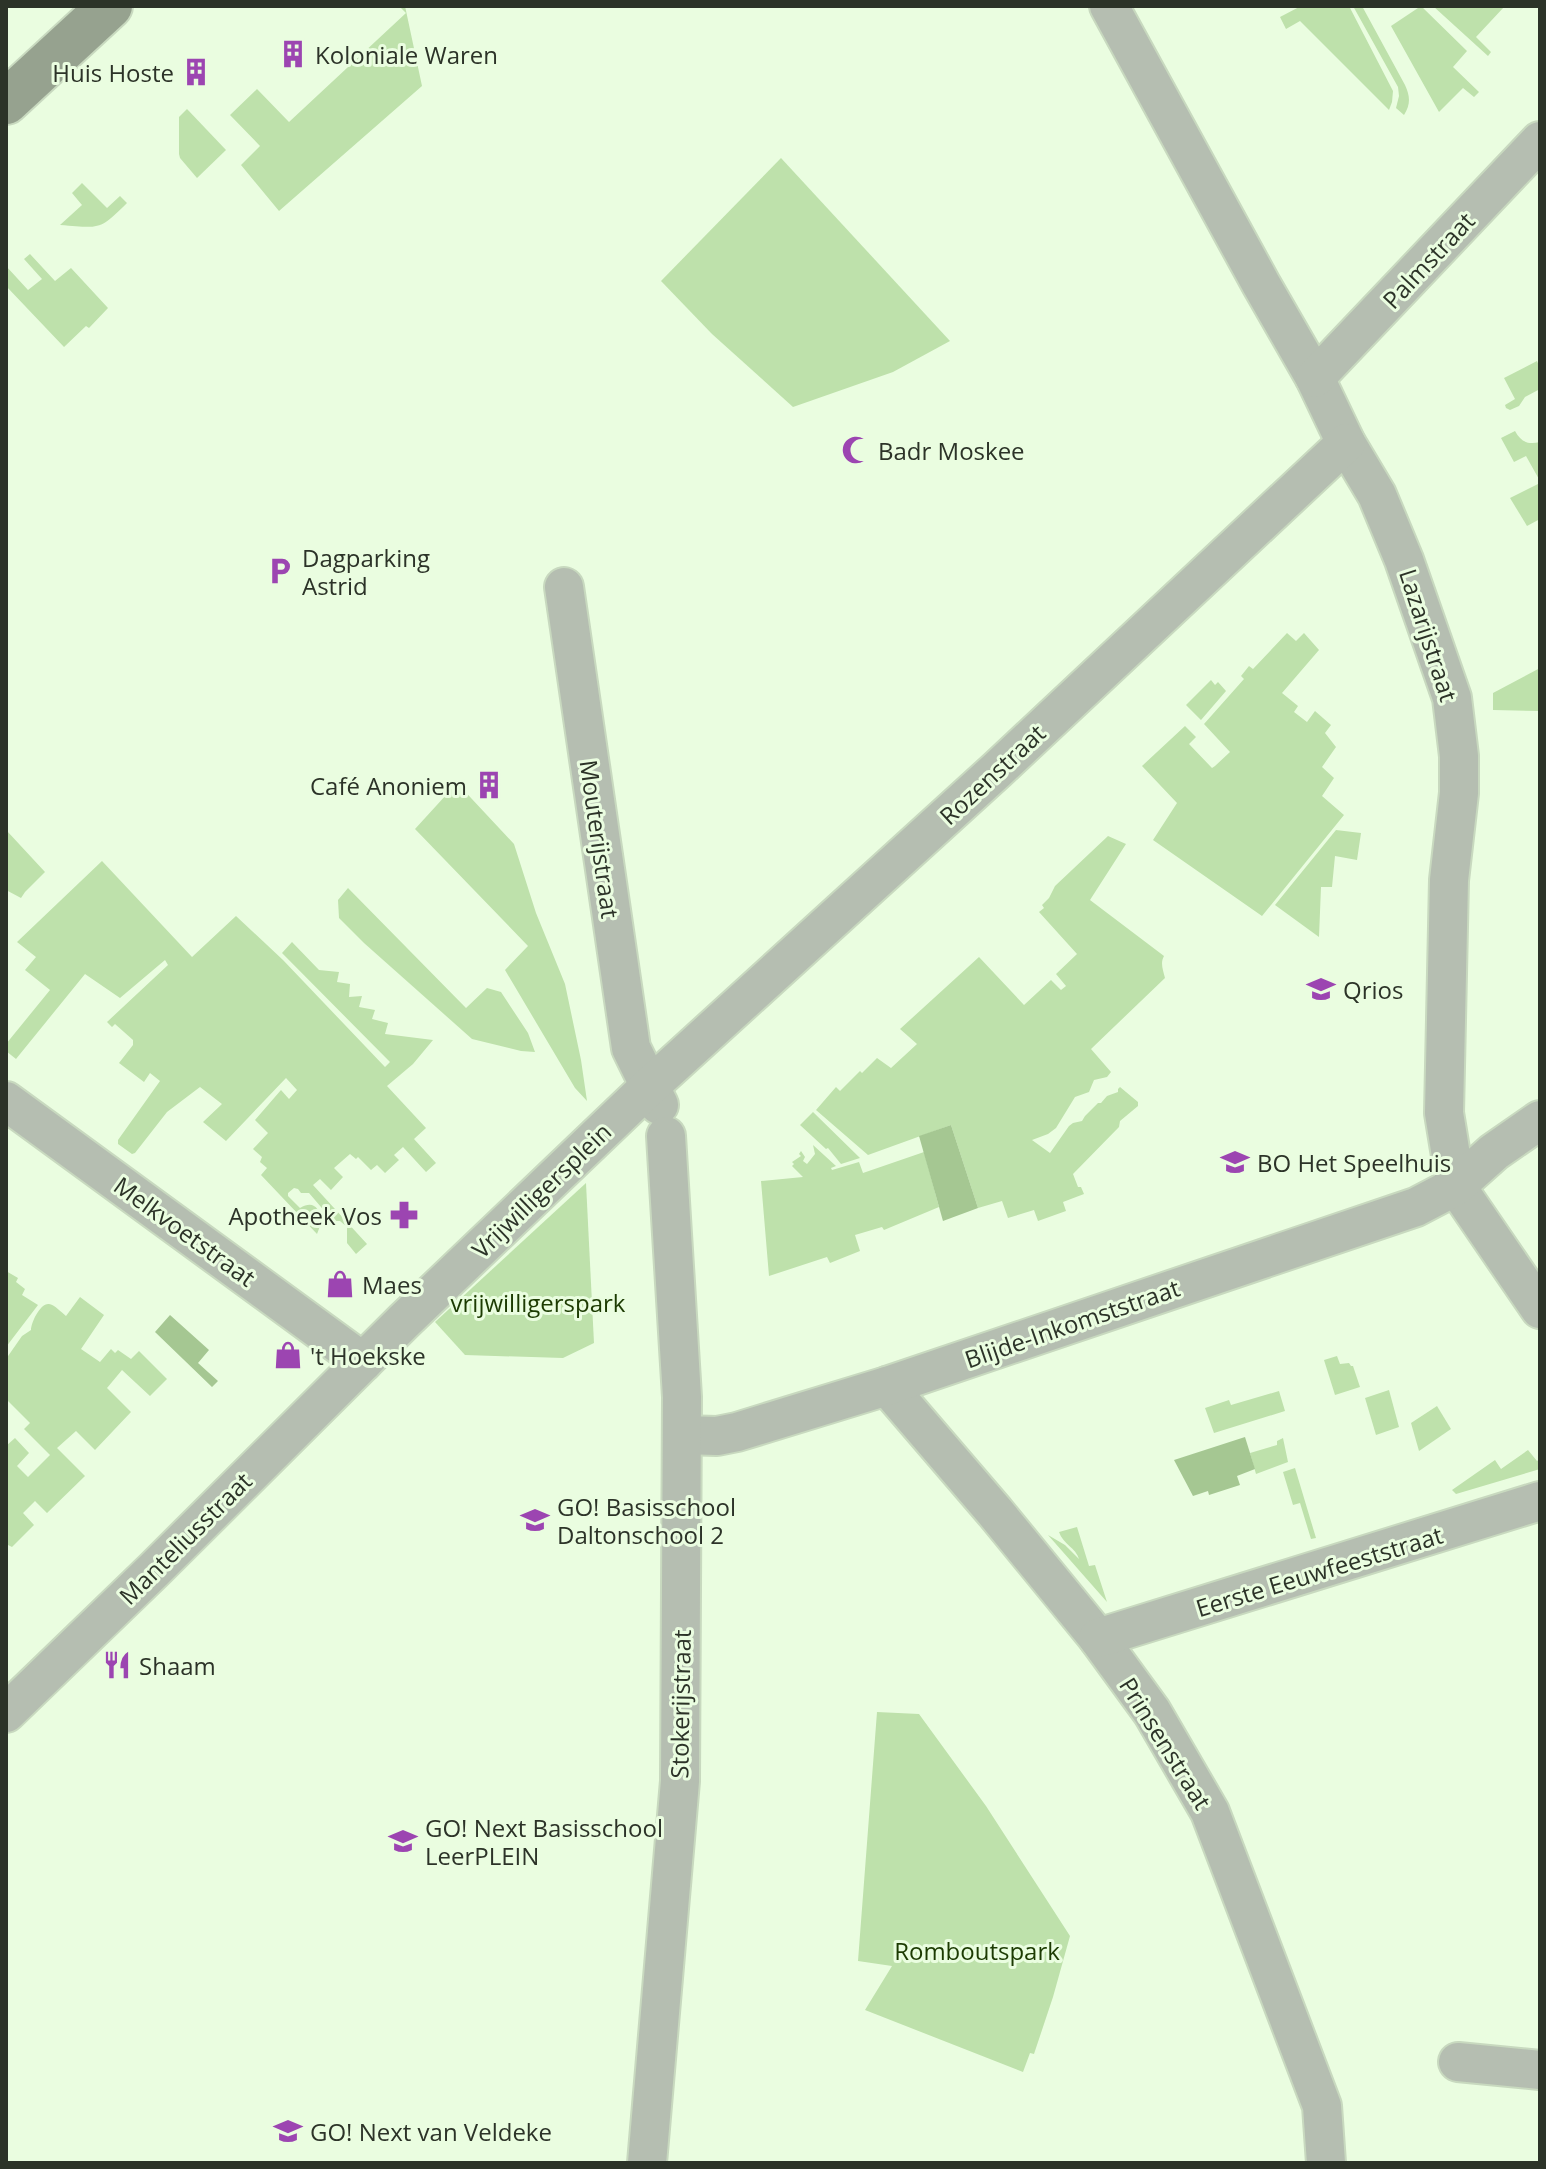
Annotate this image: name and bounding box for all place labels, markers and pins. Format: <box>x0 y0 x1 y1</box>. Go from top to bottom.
place label: Koloniale Waren <box>315 38 498 71</box>
building icon: Koloniale Waren <box>278 39 308 69</box>
place label: Huis Hoste <box>52 56 174 89</box>
building icon: Huis Hoste <box>181 57 211 87</box>
place label: Badr Moskee <box>878 434 1025 467</box>
mosque icon: Badr Moskee <box>841 435 871 465</box>
place label: Dagparking Astrid <box>302 541 430 602</box>
parking icon: Dagparking Astrid <box>265 556 295 586</box>
place label: Café Anoniem <box>310 769 467 802</box>
building icon: Café Anoniem <box>474 770 504 800</box>
place label: Qrios <box>1343 973 1403 1006</box>
school or university icon: Qrios <box>1306 974 1336 1004</box>
place label: BO Het Speelhuis <box>1257 1146 1451 1179</box>
school or university icon: BO Het Speelhuis <box>1220 1147 1250 1177</box>
place label: Apotheek Vos <box>228 1199 382 1232</box>
pharmacy icon: Apotheek Vos <box>389 1200 419 1230</box>
place label: Maes <box>362 1268 422 1301</box>
shop icon: Maes <box>325 1269 355 1299</box>
place label: 't Hoekske <box>310 1339 426 1372</box>
shop icon: 't Hoekske <box>273 1340 303 1370</box>
place label: GO! Basisschool Daltonschool 2 <box>557 1490 736 1551</box>
school or university icon: GO! Basisschool Daltonschool 2 <box>520 1505 550 1535</box>
place label: Shaam <box>139 1649 216 1682</box>
restaurant icon: Shaam <box>102 1650 132 1680</box>
place label: GO! Next Basisschool LeerPLEIN <box>425 1811 663 1872</box>
school or university icon: GO! Next Basisschool LeerPLEIN <box>388 1826 418 1856</box>
place label: GO! Next van Veldeke <box>310 2115 552 2148</box>
school or university icon: GO! Next van Veldeke <box>273 2116 303 2146</box>

